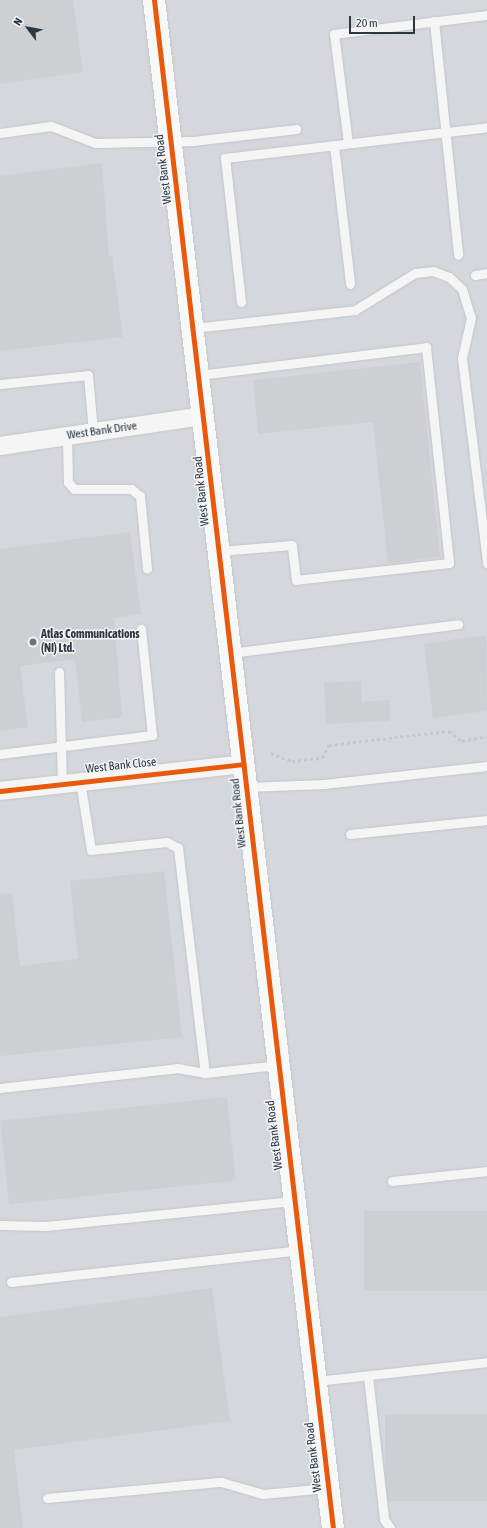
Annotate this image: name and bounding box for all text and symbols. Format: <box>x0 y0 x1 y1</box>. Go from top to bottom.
north arrow <box>8 8 48 48</box>
scale bar <box>351 8 417 34</box>
text: N <box>11 16 25 28</box>
text: 20 m <box>356 16 378 30</box>
street label: West Bank Road <box>153 133 175 205</box>
street label: West Bank Drive <box>66 419 138 443</box>
street label: West Bank Road <box>191 455 213 527</box>
place label: Atlas Communications (NI) Ltd. <box>41 628 140 656</box>
marker: Atlas Communications (NI) Ltd. <box>28 637 38 647</box>
street label: West Bank Close <box>85 755 157 777</box>
street label: West Bank Road <box>228 777 250 849</box>
street label: West Bank Road <box>264 1099 286 1171</box>
street label: West Bank Road <box>303 1421 325 1493</box>

